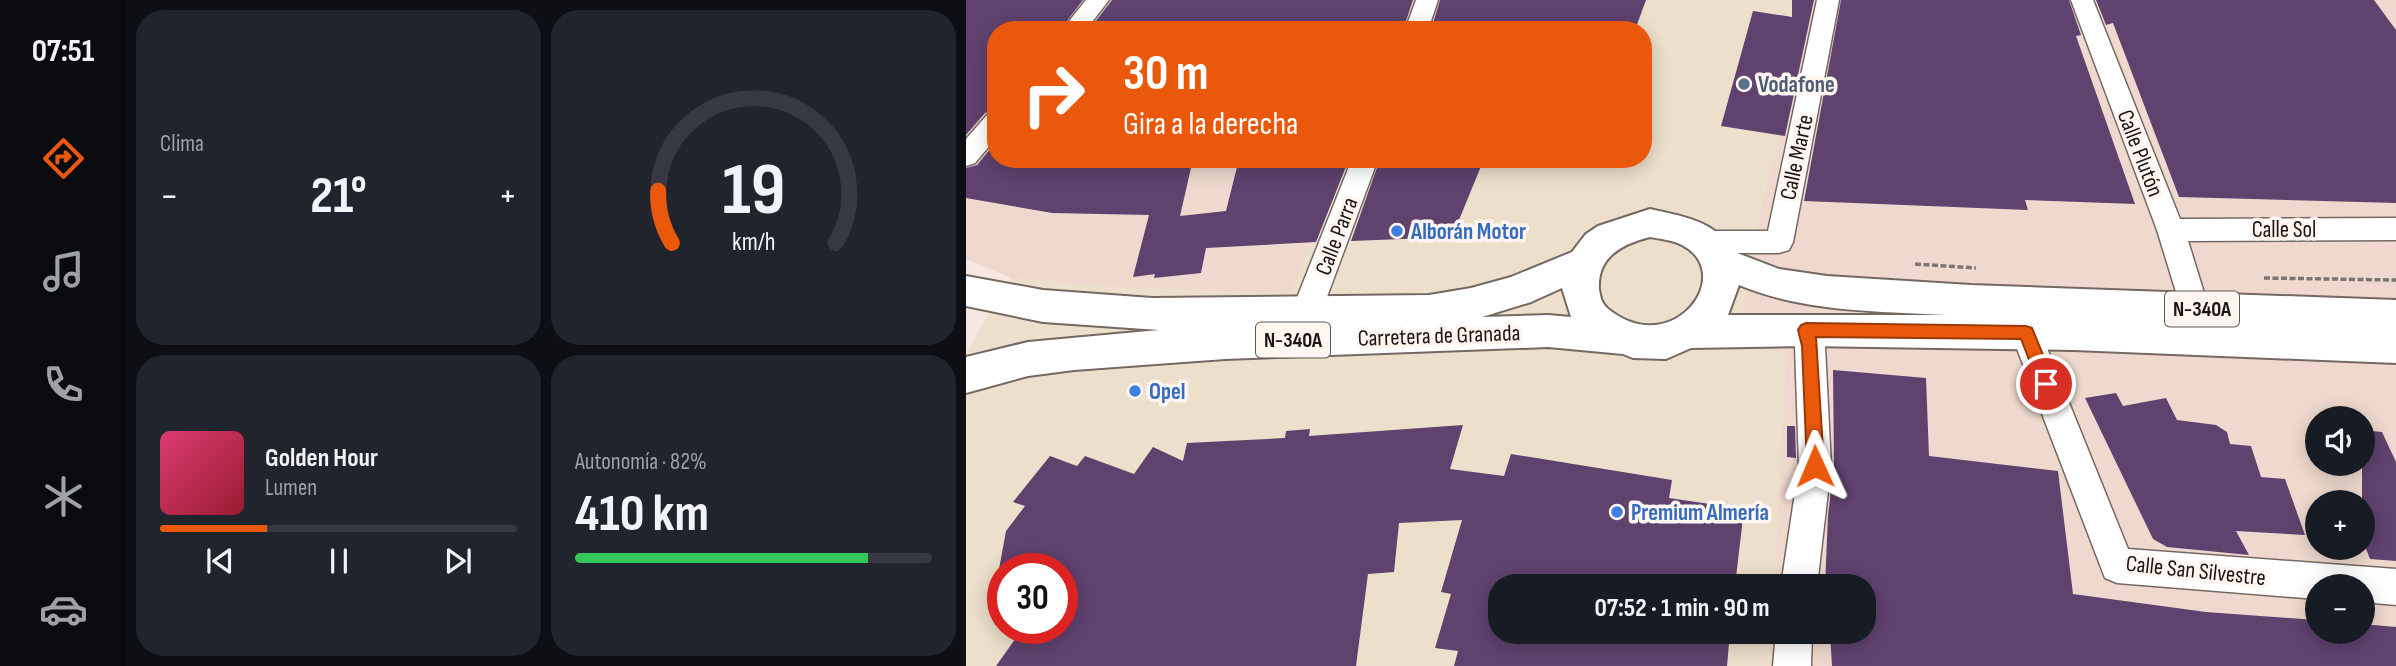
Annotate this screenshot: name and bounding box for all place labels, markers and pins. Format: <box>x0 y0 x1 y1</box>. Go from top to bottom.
place label: Vodafone <box>1758 71 1835 99</box>
marker: Vodafone <box>1736 76 1752 92</box>
place label: Alborán Motor <box>1410 218 1526 246</box>
marker: Alborán Motor <box>1389 223 1405 239</box>
pin <box>2016 354 2076 414</box>
place label: Opel <box>1149 378 1185 406</box>
marker: Opel <box>1127 383 1143 399</box>
place label: Premium Almería <box>1631 499 1769 527</box>
marker: Premium Almería <box>1609 504 1625 520</box>

